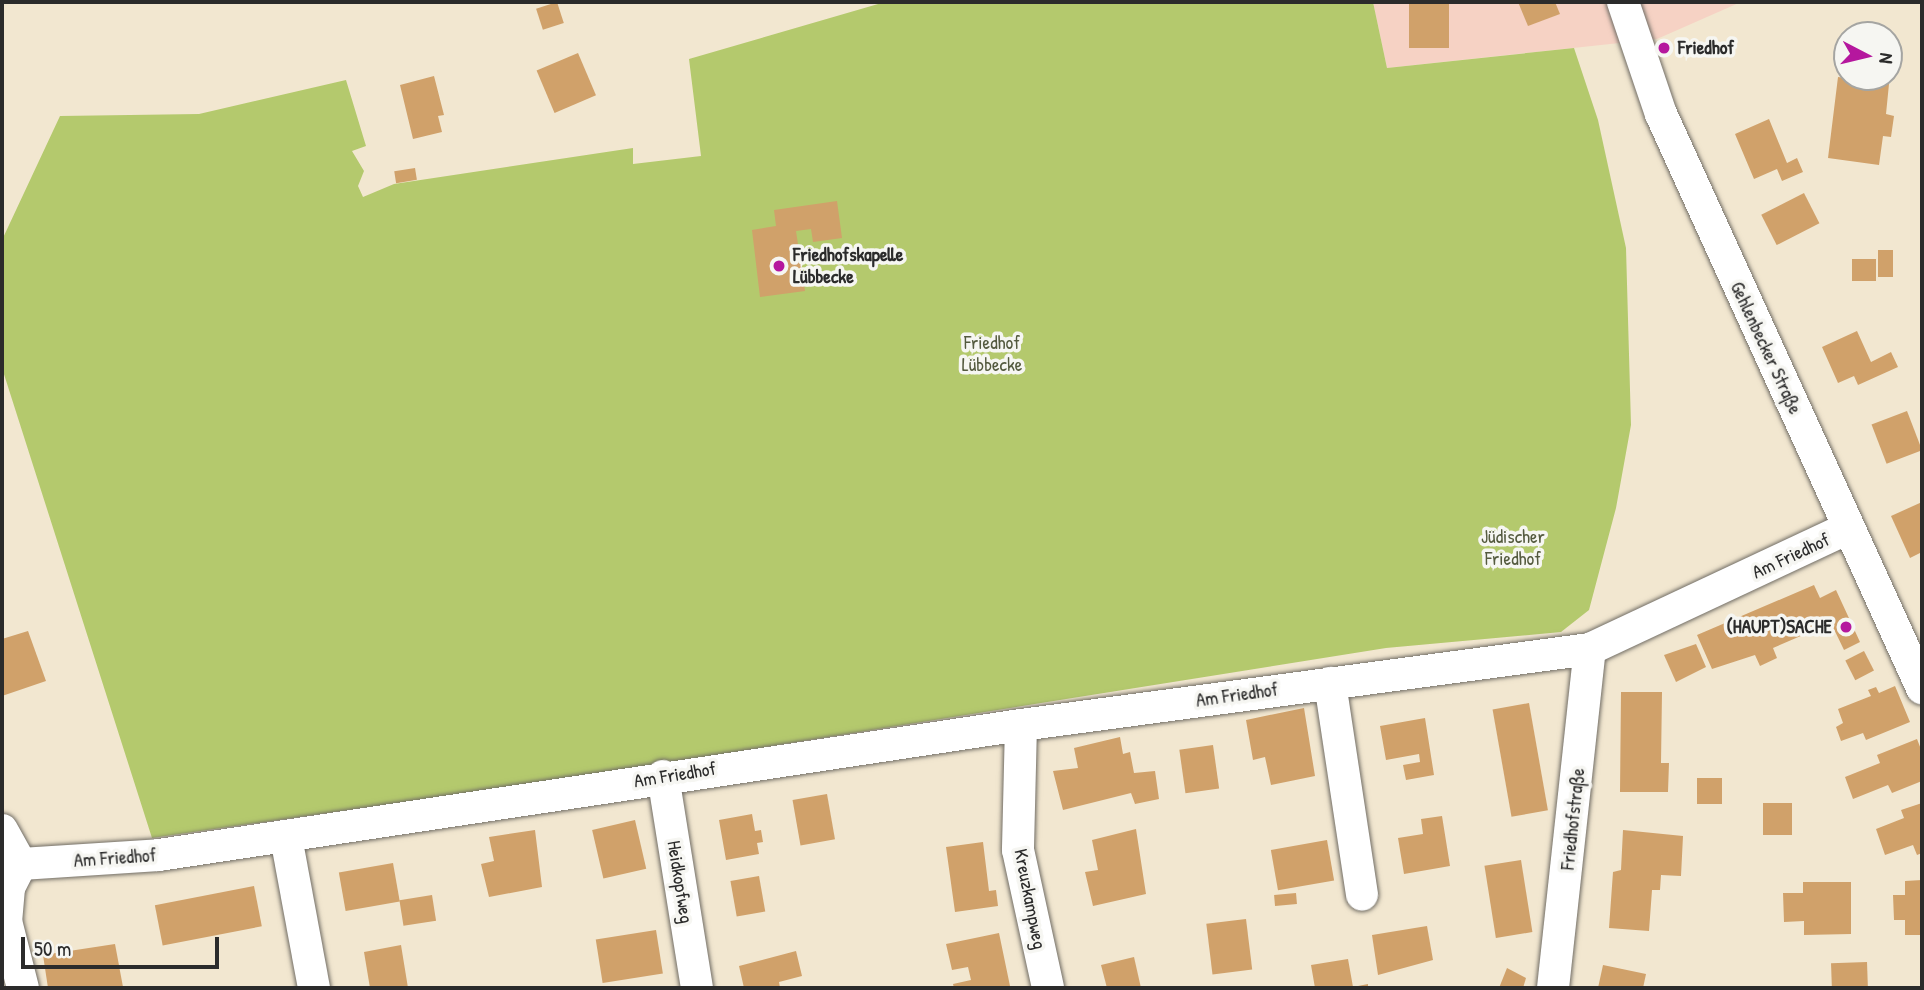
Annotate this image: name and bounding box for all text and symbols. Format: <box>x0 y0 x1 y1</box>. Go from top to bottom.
north arrow <box>1833 21 1903 91</box>
place label: Friedhof <box>1678 37 1734 59</box>
marker: Friedhof <box>1656 40 1672 56</box>
text: N <box>1873 52 1900 65</box>
place label: Friedhofskapelle Lübbecke <box>793 244 903 288</box>
marker: Friedhofskapelle Lübbecke <box>771 258 787 274</box>
street label: Gehlenbecker Straße <box>1725 278 1807 418</box>
park label: Friedhof Lübbecke <box>962 332 1022 376</box>
park label: Jüdischer Friedhof <box>1481 526 1545 570</box>
street label: Am Friedhof <box>1749 528 1833 584</box>
place label: (HAUPT)SACHE <box>1726 616 1832 638</box>
marker: (HAUPT)SACHE <box>1838 619 1854 635</box>
street label: Am Friedhof <box>1194 678 1280 712</box>
street label: Am Friedhof <box>632 757 718 793</box>
street label: Friedhofstraße <box>1556 767 1590 871</box>
street label: Heidkopfweg <box>662 839 698 925</box>
street label: Am Friedhof <box>73 844 157 872</box>
street label: Kreuzkampweg <box>1009 847 1051 951</box>
scale bar <box>24 923 222 967</box>
text: 50 m <box>34 934 71 963</box>

